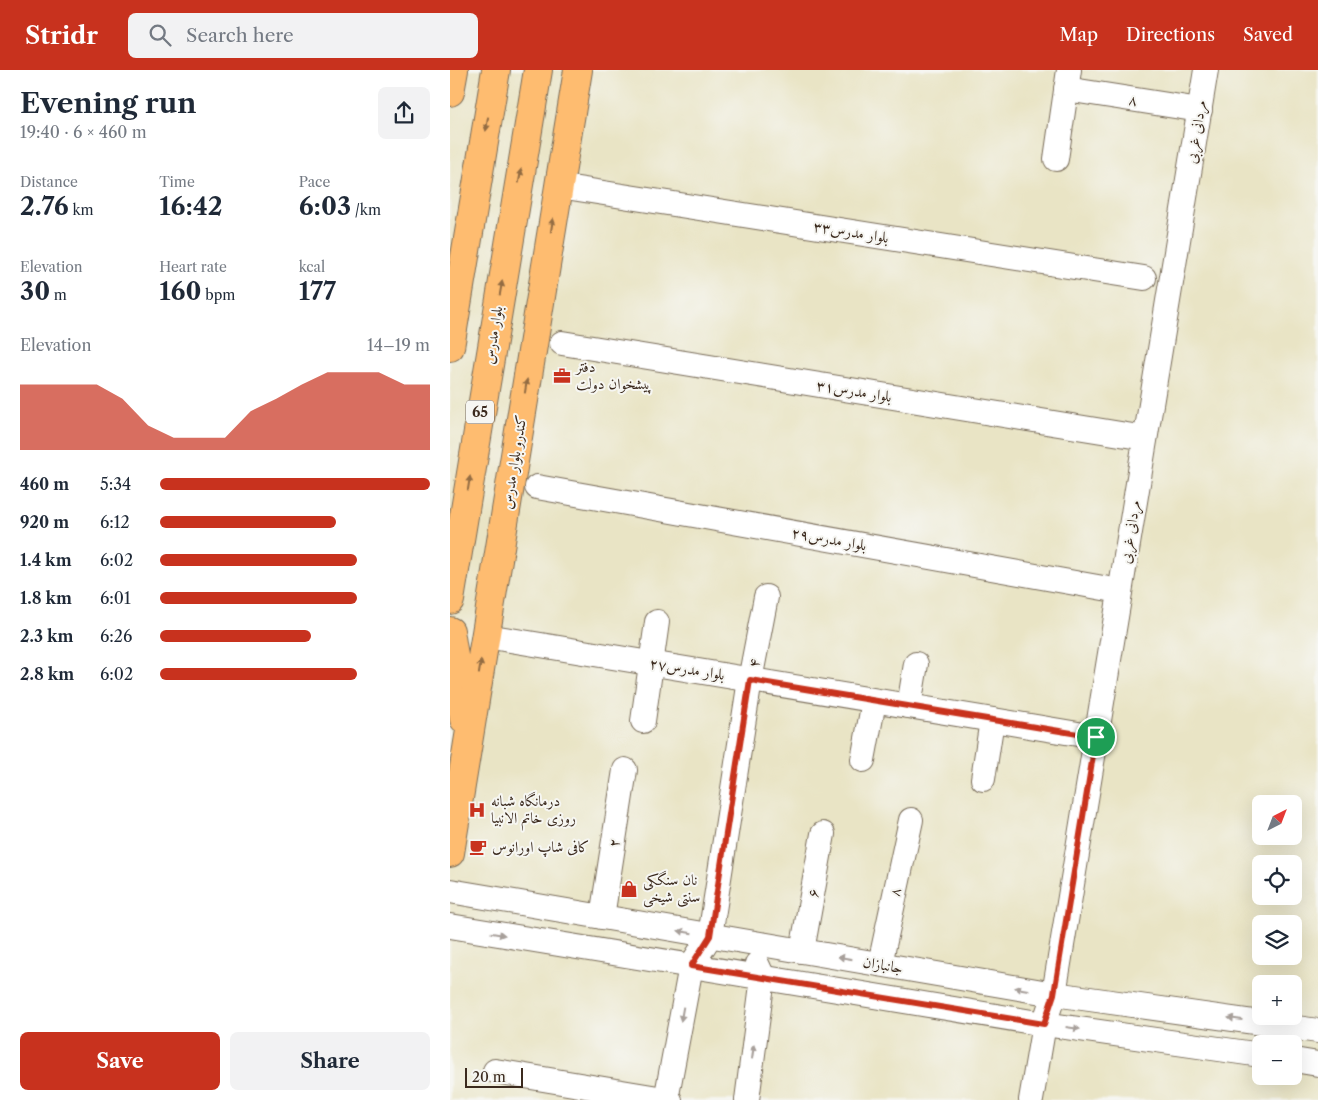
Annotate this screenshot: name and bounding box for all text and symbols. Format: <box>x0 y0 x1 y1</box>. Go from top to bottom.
search box <box>128 13 478 58</box>
text: Stridr <box>25 21 98 50</box>
icon: search <box>146 21 174 49</box>
text: Search here <box>186 24 294 47</box>
text: Map <box>1059 24 1098 46</box>
text: Directions <box>1126 24 1215 46</box>
text: Saved <box>1243 24 1293 46</box>
text: Evening run <box>20 86 196 120</box>
button: share <box>378 87 430 139</box>
street label: ۸ <box>1127 89 1139 110</box>
street label: مردانی غربی <box>1181 99 1212 165</box>
one-way arrow <box>483 116 491 132</box>
text: 19:40 · 6 × 460 m <box>20 122 147 142</box>
one-way arrow <box>516 168 524 184</box>
text: Distance <box>20 173 78 191</box>
text: Time <box>159 173 195 191</box>
text: Pace <box>299 173 330 191</box>
text: 2.76 <box>20 191 69 222</box>
text: 16:42 <box>159 191 223 222</box>
text: 6:03 <box>299 191 351 222</box>
text: km <box>69 201 94 219</box>
text: /km <box>351 201 381 219</box>
street label: بلوار مدرس۳۳ <box>812 216 890 247</box>
one-way arrow <box>549 217 557 233</box>
text: Elevation <box>20 258 83 276</box>
text: Heart rate <box>159 258 227 276</box>
text: kcal <box>299 258 325 276</box>
text: 30 <box>20 276 50 307</box>
text: 160 <box>159 276 201 307</box>
text: 177 <box>299 276 336 307</box>
one-way arrow <box>497 280 505 296</box>
text: m <box>50 286 67 304</box>
text: bpm <box>201 286 235 304</box>
street label: بلوار مدرس <box>479 304 506 365</box>
text: Elevation <box>20 335 91 355</box>
text: 14–19 m <box>367 335 430 355</box>
place label: دفتر پیشخوان دولت <box>574 357 652 394</box>
office icon: دفتر پیشخوان دولت <box>552 366 572 386</box>
street label: بلوار مدرس۳۱ <box>815 375 893 406</box>
one-way arrow <box>523 377 531 393</box>
road number: 65 <box>466 401 494 424</box>
street label: کندرو بلوار مدرس <box>497 413 530 510</box>
text: 460 m <box>20 474 69 494</box>
text: 5:34 <box>100 474 131 494</box>
one-way arrow <box>465 475 473 491</box>
street label: مردانی غربی <box>1115 499 1146 565</box>
text: 920 m <box>20 512 69 532</box>
text: 6:12 <box>100 512 130 532</box>
street label: ۲۹بلوار مدرس <box>790 523 868 554</box>
text: 1.4 km <box>20 550 72 570</box>
text: 6:02 <box>100 550 133 570</box>
text: 1.8 km <box>20 588 72 608</box>
text: 6:01 <box>100 588 131 608</box>
text: 2.3 km <box>20 626 73 646</box>
text: 6:26 <box>100 626 132 646</box>
street label: بلوار مدرس۲۷ <box>648 653 726 684</box>
street label: ۴ <box>743 657 764 669</box>
one-way arrow <box>477 659 485 675</box>
text: 2.8 km <box>20 664 74 684</box>
text: 6:02 <box>100 664 133 684</box>
pin <box>1075 716 1117 758</box>
icon: arrive <box>1082 723 1110 751</box>
place label: درمانگاه شبانه روزی خاتم الانبیا <box>491 791 576 831</box>
north arrow <box>1252 795 1302 845</box>
map controls <box>1252 795 1302 1085</box>
hospital icon: درمانگاه شبانه روزی خاتم الانبیا <box>467 800 487 820</box>
cafe icon: کافی شاپ اورانوس <box>468 837 488 857</box>
place label: کافی شاپ اورانوس <box>492 837 590 857</box>
street label: ۲ <box>603 837 624 849</box>
button: locate <box>1252 855 1302 905</box>
place label: نان سنگکی سنتی شیخی <box>643 870 700 908</box>
shop icon: نان سنگکی سنتی شیخی <box>619 879 639 899</box>
street label: ۸ <box>884 886 905 898</box>
street label: ۶ <box>802 887 823 899</box>
button: layers <box>1252 915 1302 965</box>
one-way arrow <box>676 927 692 935</box>
one-way arrow <box>490 931 506 939</box>
street label: جانبازان <box>862 952 905 977</box>
one-way arrow <box>836 954 852 962</box>
button: + <box>1252 975 1302 1025</box>
one-way arrow <box>1014 984 1030 992</box>
one-way arrow <box>678 1006 686 1021</box>
one-way arrow <box>1227 1015 1243 1023</box>
one-way arrow <box>1065 1025 1081 1033</box>
button: Save <box>20 1032 220 1090</box>
button: Share <box>230 1032 430 1090</box>
button: − <box>1252 1035 1302 1085</box>
one-way arrow <box>749 1043 757 1059</box>
scale bar <box>465 1065 522 1088</box>
text: 20 m <box>472 1068 506 1086</box>

